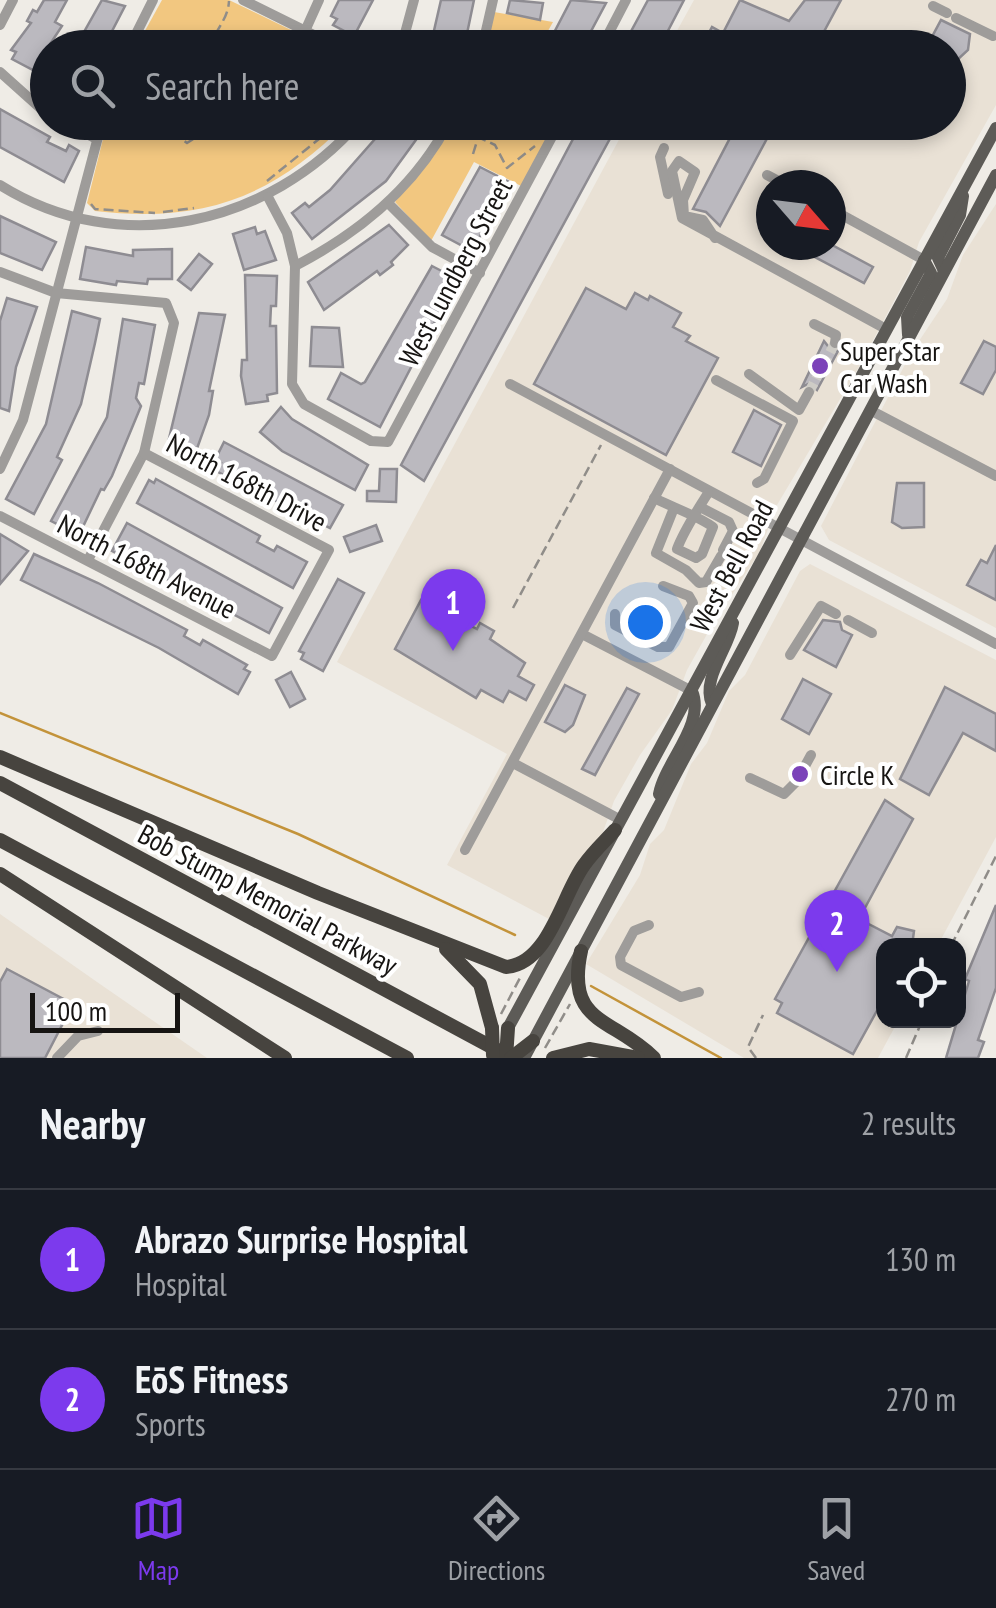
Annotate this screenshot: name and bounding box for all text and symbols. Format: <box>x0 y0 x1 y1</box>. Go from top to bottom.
search box <box>30 30 966 140</box>
icon: search <box>65 58 120 113</box>
text: Search here <box>145 61 299 110</box>
north arrow <box>756 170 846 260</box>
street label: West Lundberg Street <box>390 171 520 372</box>
place label: Super Star Car Wash <box>840 332 940 401</box>
marker: Super Star Car Wash <box>809 355 831 377</box>
street label: North 168th Drive <box>161 424 333 540</box>
street label: West Bell Road <box>681 494 781 638</box>
street label: North 168th Avenue <box>52 505 242 627</box>
pin: 1 <box>420 568 486 651</box>
your location <box>620 597 671 648</box>
place label: Circle K <box>820 756 895 793</box>
marker: Circle K <box>789 763 811 785</box>
street label: Bob Stump Memorial Parkway <box>132 815 404 983</box>
pin: 2 <box>804 890 870 972</box>
map controls <box>876 938 966 1028</box>
button: locate <box>876 938 966 1028</box>
scale bar <box>30 988 180 1032</box>
text: 100 m <box>45 992 107 1029</box>
text: Nearby <box>40 1096 145 1151</box>
text: 2 results <box>861 1102 956 1144</box>
text: Abrazo Surprise Hospital <box>135 1214 467 1263</box>
text: 1 <box>65 1238 80 1280</box>
text: 130 m <box>885 1238 956 1280</box>
text: Hospital <box>135 1263 227 1305</box>
text: EōS Fitness <box>135 1354 288 1403</box>
text: 2 <box>65 1378 80 1420</box>
text: 270 m <box>885 1378 956 1420</box>
text: Sports <box>135 1403 206 1445</box>
tab: Map <box>131 1491 186 1588</box>
tab: Directions <box>448 1491 545 1588</box>
tab: Saved <box>807 1491 865 1588</box>

